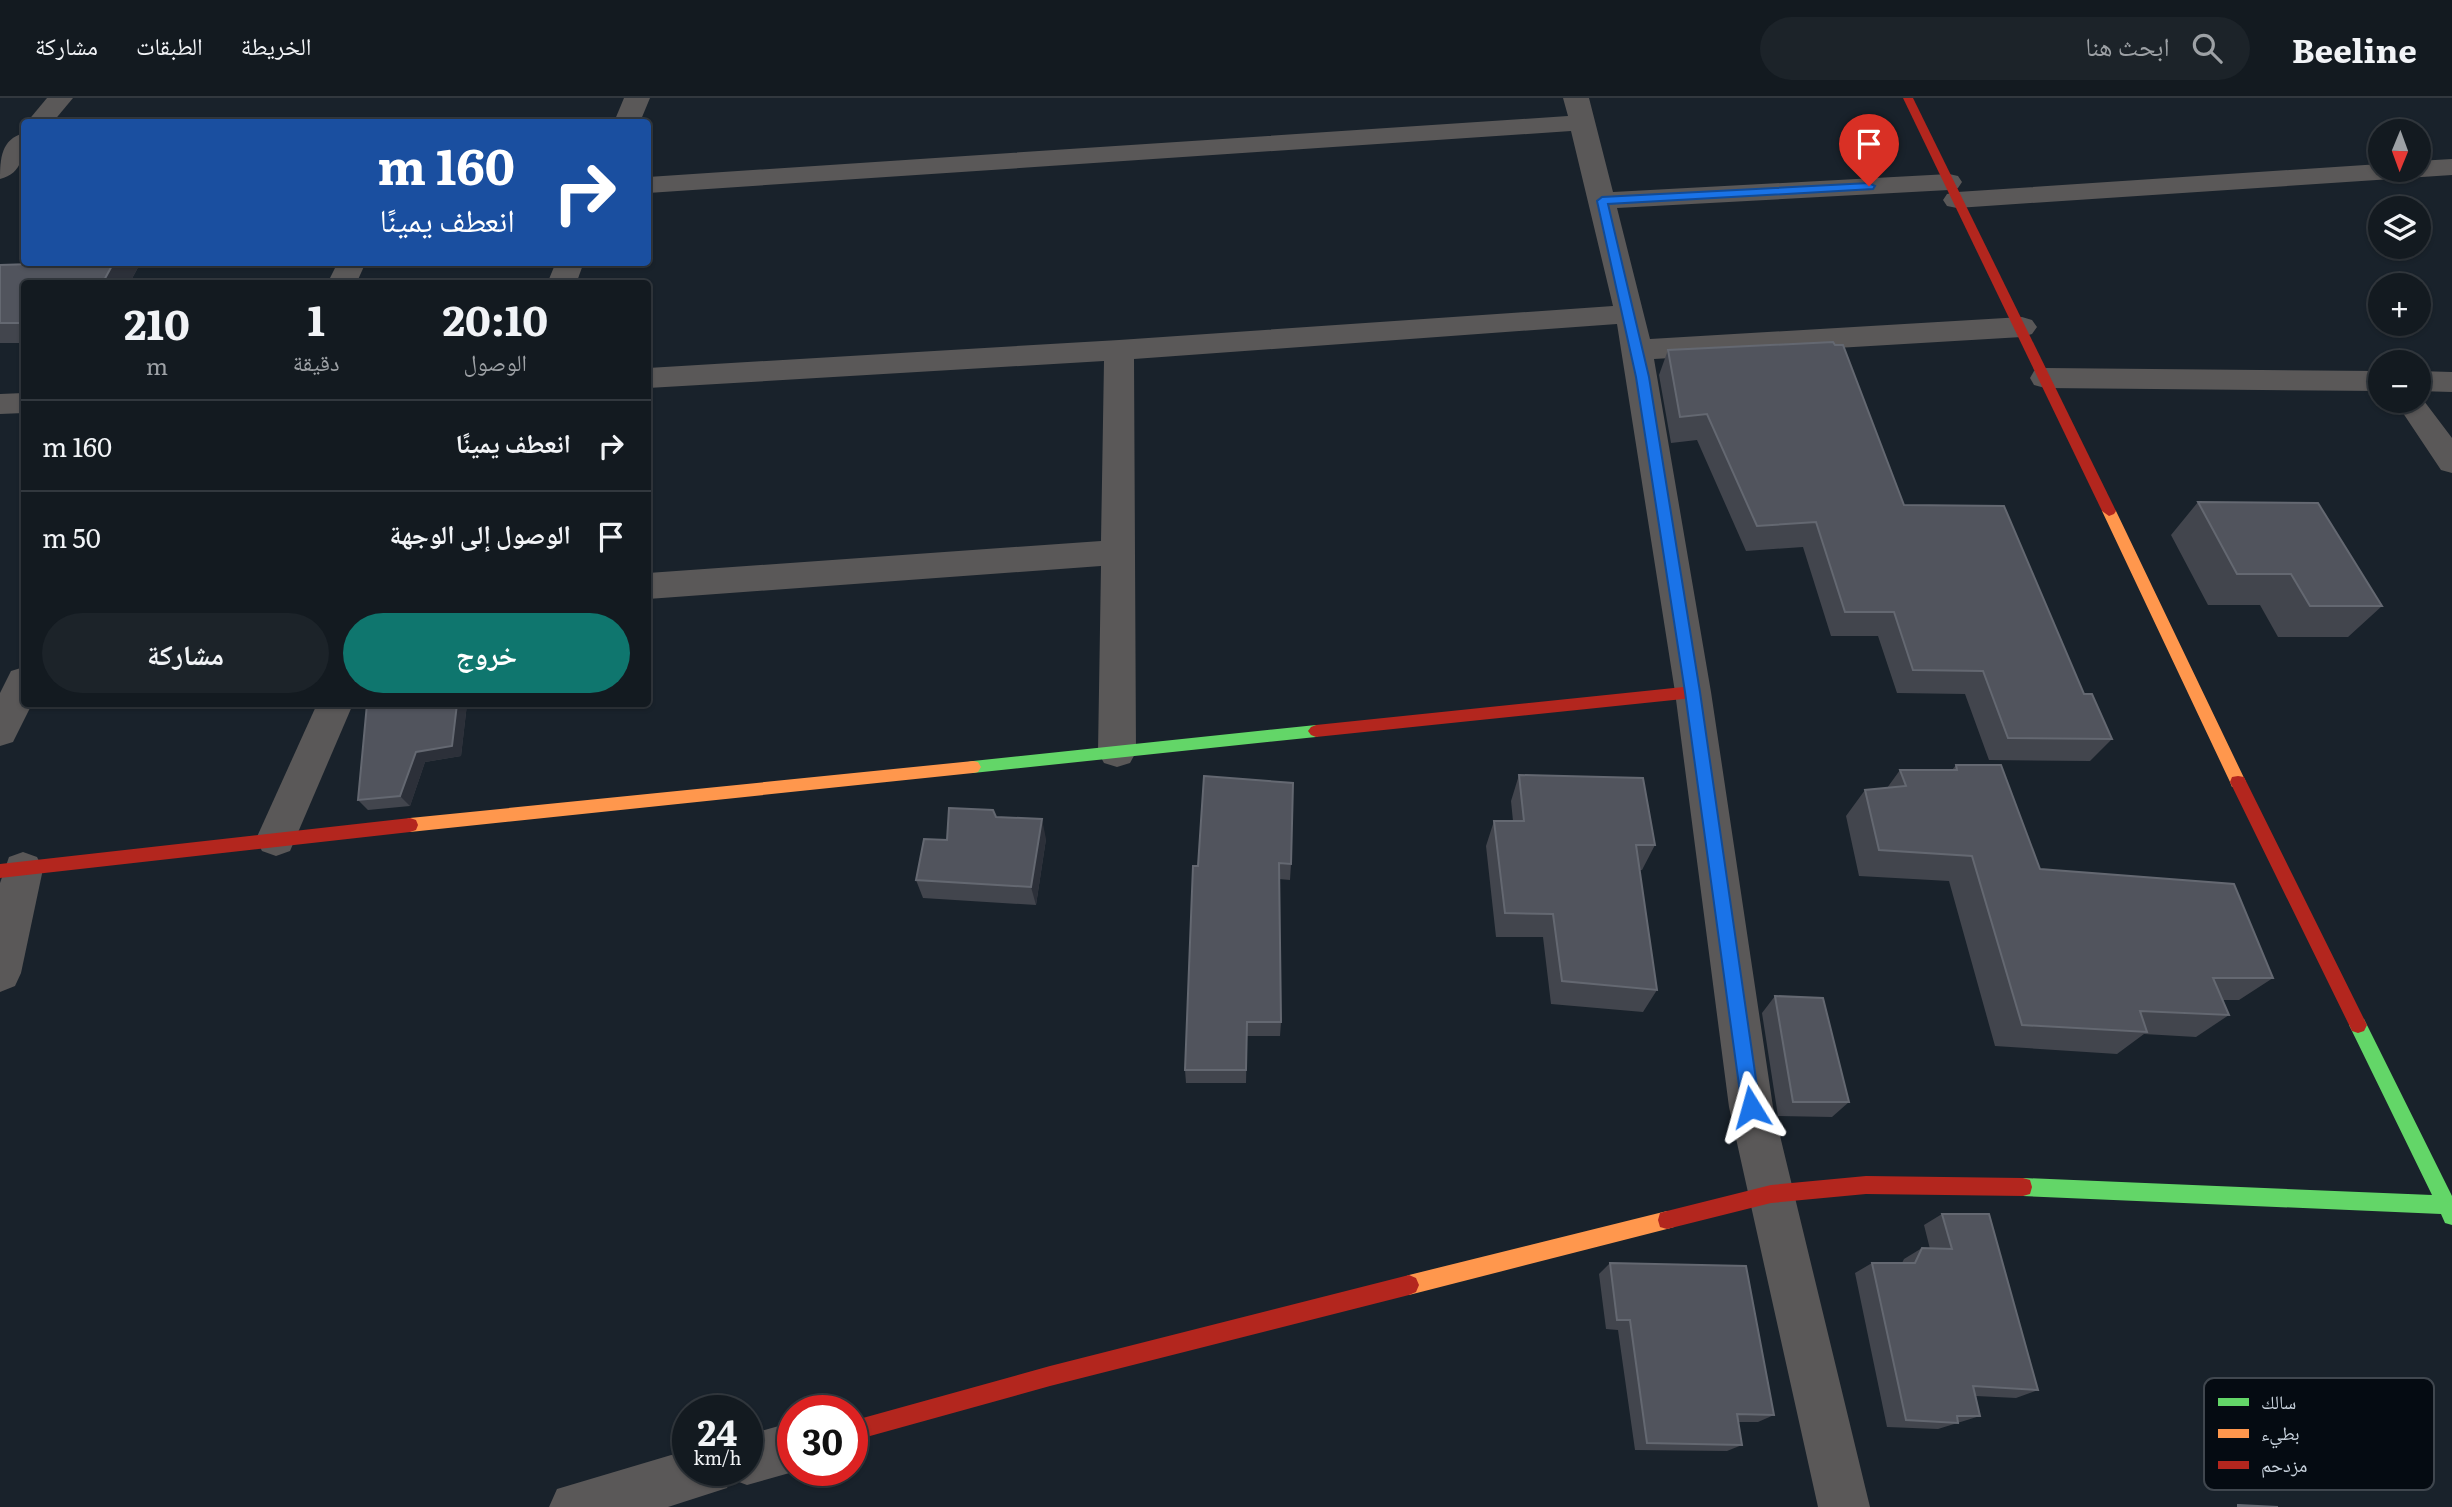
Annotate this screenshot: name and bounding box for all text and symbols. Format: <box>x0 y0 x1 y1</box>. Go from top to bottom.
search box <box>1760 17 2250 80</box>
text: Beeline <box>2292 24 2417 73</box>
text: ابحث هنا <box>2085 25 2170 64</box>
text: مشاركة <box>35 27 98 62</box>
text: الطبقات <box>136 27 203 62</box>
text: الخريطة <box>241 27 311 62</box>
icon: search <box>2188 29 2226 67</box>
pin <box>1839 114 1899 186</box>
north arrow <box>2368 119 2431 182</box>
map controls <box>2368 119 2431 413</box>
icon: arrive <box>1850 125 1888 163</box>
text: 160 m <box>377 127 515 200</box>
icon: right <box>539 147 630 238</box>
text: انعطف يمينًا <box>380 194 515 242</box>
button: layers <box>2368 196 2431 259</box>
button: + <box>2368 273 2431 336</box>
text: 1 <box>307 287 325 349</box>
text: 20:10 <box>443 287 548 349</box>
text: 210 <box>124 291 190 353</box>
text: دقيقة <box>293 344 340 378</box>
text: الوصول <box>463 344 527 378</box>
text: m <box>146 348 168 382</box>
button: − <box>2368 350 2431 413</box>
text: انعطف يمينًا <box>456 422 571 461</box>
text: 160 m <box>42 426 112 465</box>
icon: right <box>592 427 630 465</box>
text: الوصول إلى الوجهة <box>390 513 571 552</box>
text: 50 m <box>42 517 101 556</box>
icon: arrive <box>592 518 630 556</box>
button: مشاركة <box>42 613 329 693</box>
button: خروج <box>343 613 630 693</box>
position arrow <box>1714 1070 1788 1144</box>
legend <box>2204 1378 2434 1490</box>
text: سالك <box>2261 1387 2296 1415</box>
speed limit sign: 30 <box>777 1395 868 1486</box>
text: 24 <box>698 1405 737 1457</box>
text: بطيء <box>2261 1418 2300 1449</box>
text: km/h <box>694 1444 741 1471</box>
text: مزدحم <box>2261 1450 2307 1478</box>

